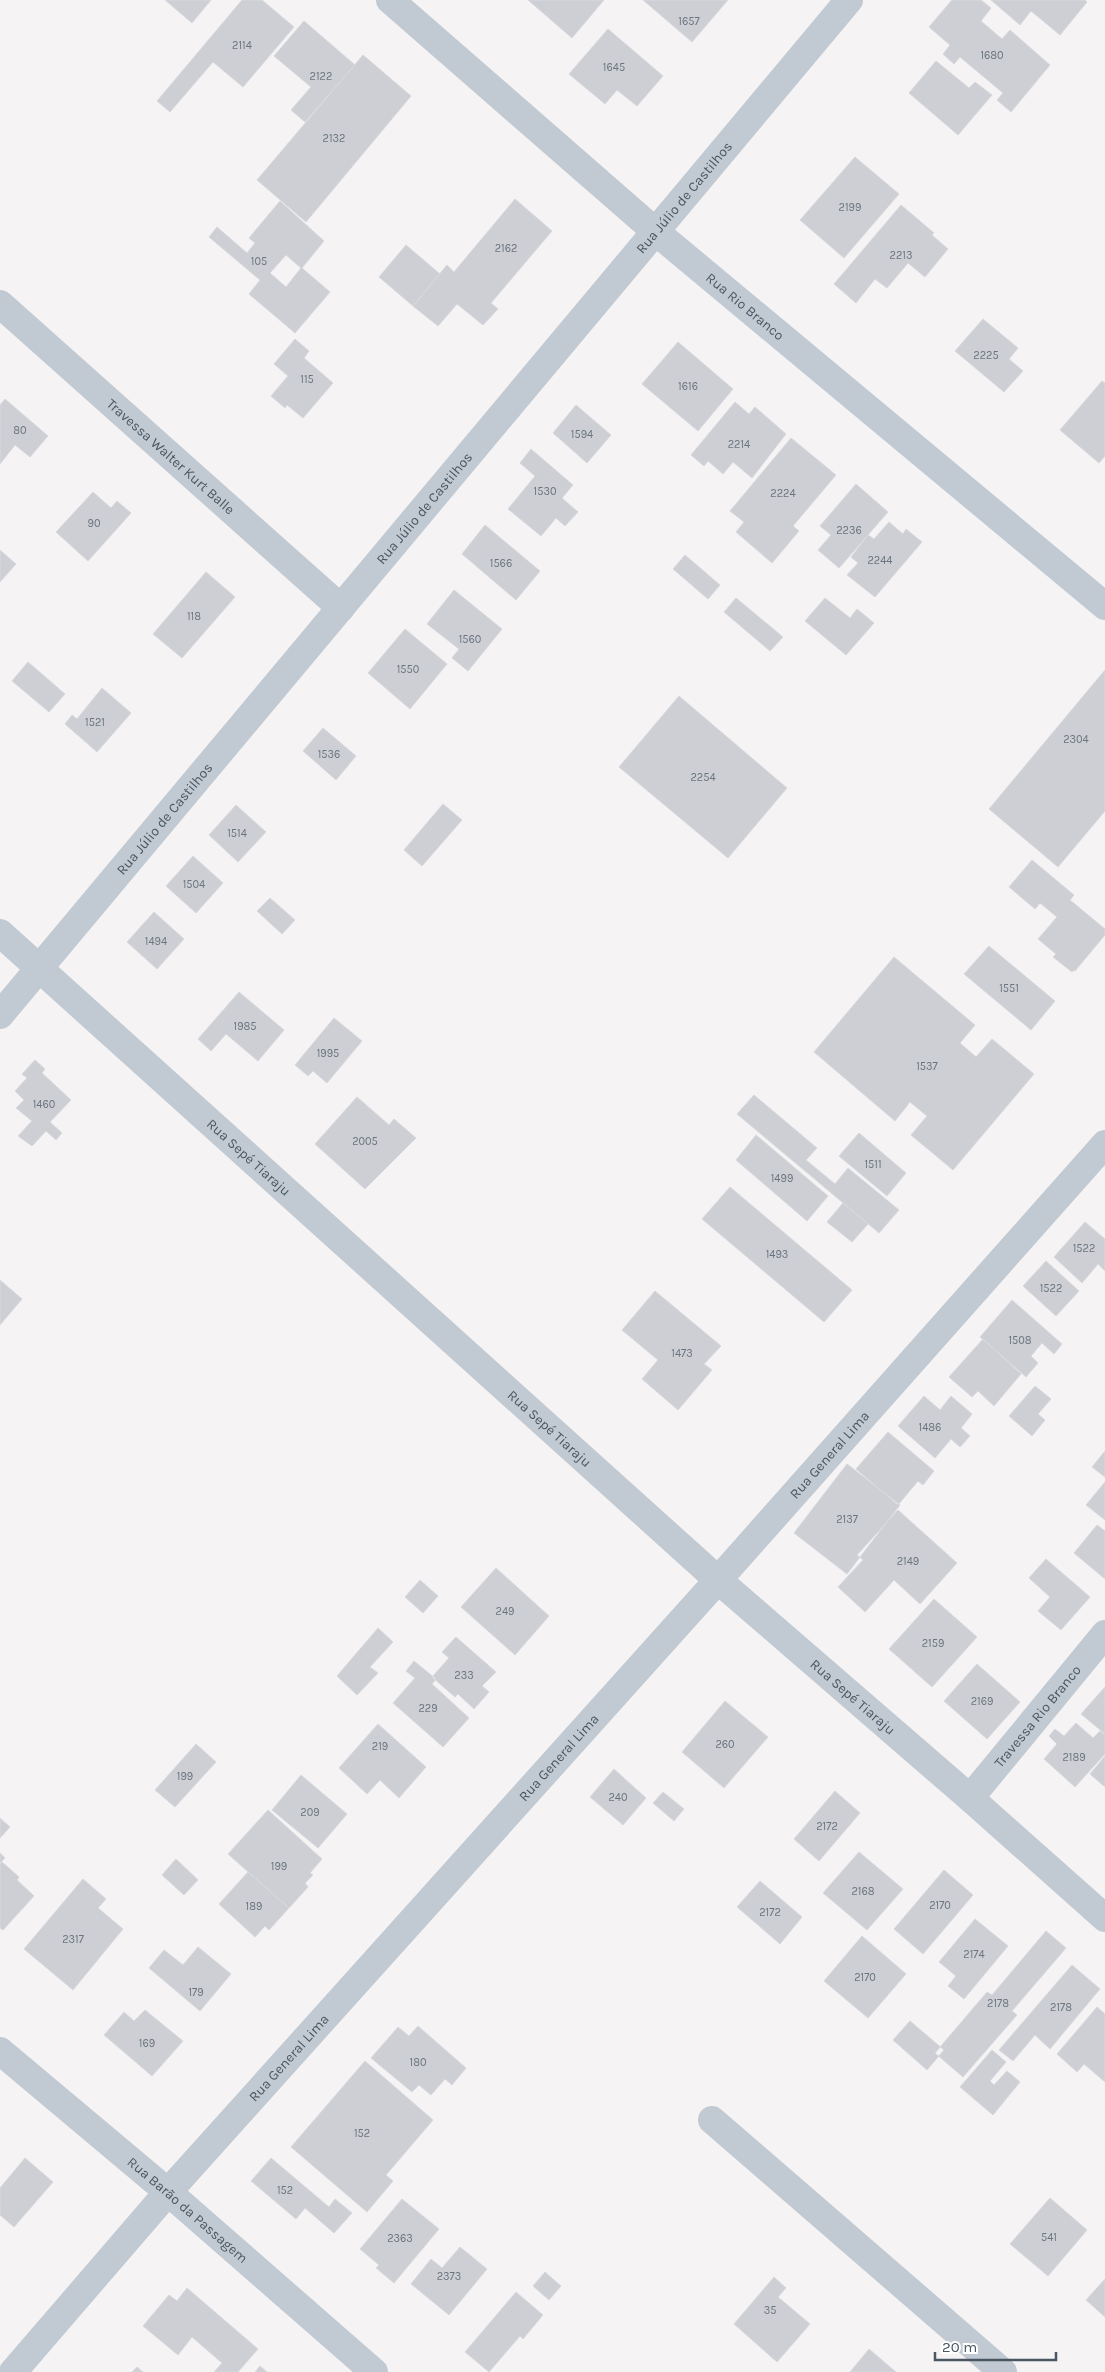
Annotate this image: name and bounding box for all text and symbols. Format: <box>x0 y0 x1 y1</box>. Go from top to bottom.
house number: 1657 <box>678 15 700 28</box>
house number: 2114 <box>232 39 252 52</box>
house number: 1680 <box>980 49 1004 62</box>
house number: 1645 <box>603 61 625 74</box>
house number: 2122 <box>310 70 332 83</box>
house number: 2132 <box>323 132 345 145</box>
street label: Rua Júlio de Castilhos <box>632 138 736 257</box>
house number: 2199 <box>839 201 861 214</box>
house number: 2162 <box>495 242 517 255</box>
house number: 2213 <box>890 249 912 262</box>
house number: 105 <box>251 255 267 268</box>
street label: Rua Rio Branco <box>703 269 788 344</box>
house number: 2225 <box>973 349 999 362</box>
house number: 115 <box>300 373 314 386</box>
house number: 1616 <box>678 380 698 393</box>
street label: Travessa Walter Kurt Balle <box>104 395 238 518</box>
house number: 80 <box>13 424 27 437</box>
house number: 1594 <box>571 428 593 441</box>
house number: 2214 <box>728 438 750 451</box>
street label: Rua Júlio de Castilhos <box>372 449 476 567</box>
house number: 1530 <box>534 485 556 498</box>
house number: 2224 <box>770 487 796 500</box>
house number: 90 <box>88 517 100 530</box>
house number: 2236 <box>836 524 862 537</box>
house number: 2244 <box>867 554 893 567</box>
house number: 1566 <box>490 557 512 570</box>
house number: 118 <box>187 610 201 623</box>
house number: 1560 <box>459 633 481 646</box>
house number: 1550 <box>397 663 419 676</box>
house number: 1521 <box>85 716 105 729</box>
house number: 2304 <box>1063 733 1089 746</box>
house number: 1536 <box>318 748 340 761</box>
street label: Rua Júlio de Castilhos <box>113 759 216 878</box>
house number: 2254 <box>690 771 716 784</box>
house number: 1514 <box>227 827 247 840</box>
house number: 1504 <box>183 878 205 891</box>
house number: 1494 <box>145 935 167 948</box>
house number: 1551 <box>999 982 1019 995</box>
house number: 1985 <box>234 1020 257 1033</box>
house number: 1995 <box>317 1047 339 1060</box>
house number: 1537 <box>916 1060 938 1073</box>
house number: 1460 <box>33 1098 55 1111</box>
street label: Rua Sepé Tiaraju <box>203 1115 294 1199</box>
house number: 2005 <box>352 1135 378 1148</box>
house number: 1511 <box>864 1158 882 1171</box>
house number: 1499 <box>771 1172 793 1185</box>
house number: 1522 <box>1073 1242 1095 1255</box>
house number: 1493 <box>766 1248 788 1261</box>
house number: 1522 <box>1040 1282 1062 1295</box>
house number: 1508 <box>1008 1334 1032 1347</box>
house number: 1473 <box>671 1347 693 1360</box>
street label: Rua Sepé Tiaraju <box>504 1386 595 1471</box>
street label: Rua General Lima <box>786 1407 873 1502</box>
house number: 1486 <box>919 1421 941 1434</box>
house number: 2137 <box>836 1513 858 1526</box>
house number: 2149 <box>897 1555 919 1568</box>
house number: 249 <box>496 1605 514 1618</box>
house number: 2159 <box>922 1637 944 1650</box>
street label: Rua Sepé Tiaraju <box>807 1655 899 1738</box>
street label: Travessa Rio Branco <box>990 1662 1084 1771</box>
house number: 233 <box>454 1669 474 1682</box>
house number: 2169 <box>971 1695 993 1708</box>
house number: 229 <box>418 1702 438 1715</box>
street label: Rua General Lima <box>515 1710 602 1804</box>
house number: 260 <box>715 1738 735 1751</box>
house number: 219 <box>372 1740 388 1753</box>
house number: 2189 <box>1062 1751 1086 1764</box>
house number: 199 <box>177 1770 193 1783</box>
house number: 240 <box>608 1791 628 1804</box>
house number: 209 <box>300 1806 320 1819</box>
house number: 2172 <box>816 1820 838 1833</box>
house number: 199 <box>271 1860 287 1873</box>
house number: 2168 <box>851 1885 875 1898</box>
house number: 2170 <box>929 1899 951 1912</box>
house number: 189 <box>246 1900 262 1913</box>
house number: 2172 <box>759 1906 781 1919</box>
house number: 2317 <box>62 1933 84 1946</box>
house number: 2174 <box>963 1948 985 1961</box>
house number: 2170 <box>854 1971 876 1984</box>
house number: 179 <box>188 1986 204 1999</box>
house number: 2178 <box>987 1997 1009 2010</box>
house number: 2178 <box>1050 2001 1072 2014</box>
street label: Rua General Lima <box>245 2011 332 2105</box>
house number: 169 <box>139 2037 155 2050</box>
house number: 180 <box>410 2056 426 2069</box>
house number: 152 <box>354 2127 370 2140</box>
street label: Rua Barão da Passagem <box>124 2153 252 2267</box>
house number: 152 <box>277 2184 293 2197</box>
house number: 541 <box>1041 2231 1057 2244</box>
house number: 2363 <box>387 2232 413 2245</box>
house number: 2373 <box>437 2270 461 2283</box>
house number: 35 <box>764 2304 776 2317</box>
scale bar <box>935 2330 1056 2362</box>
text: 20 m <box>942 2338 977 2356</box>

